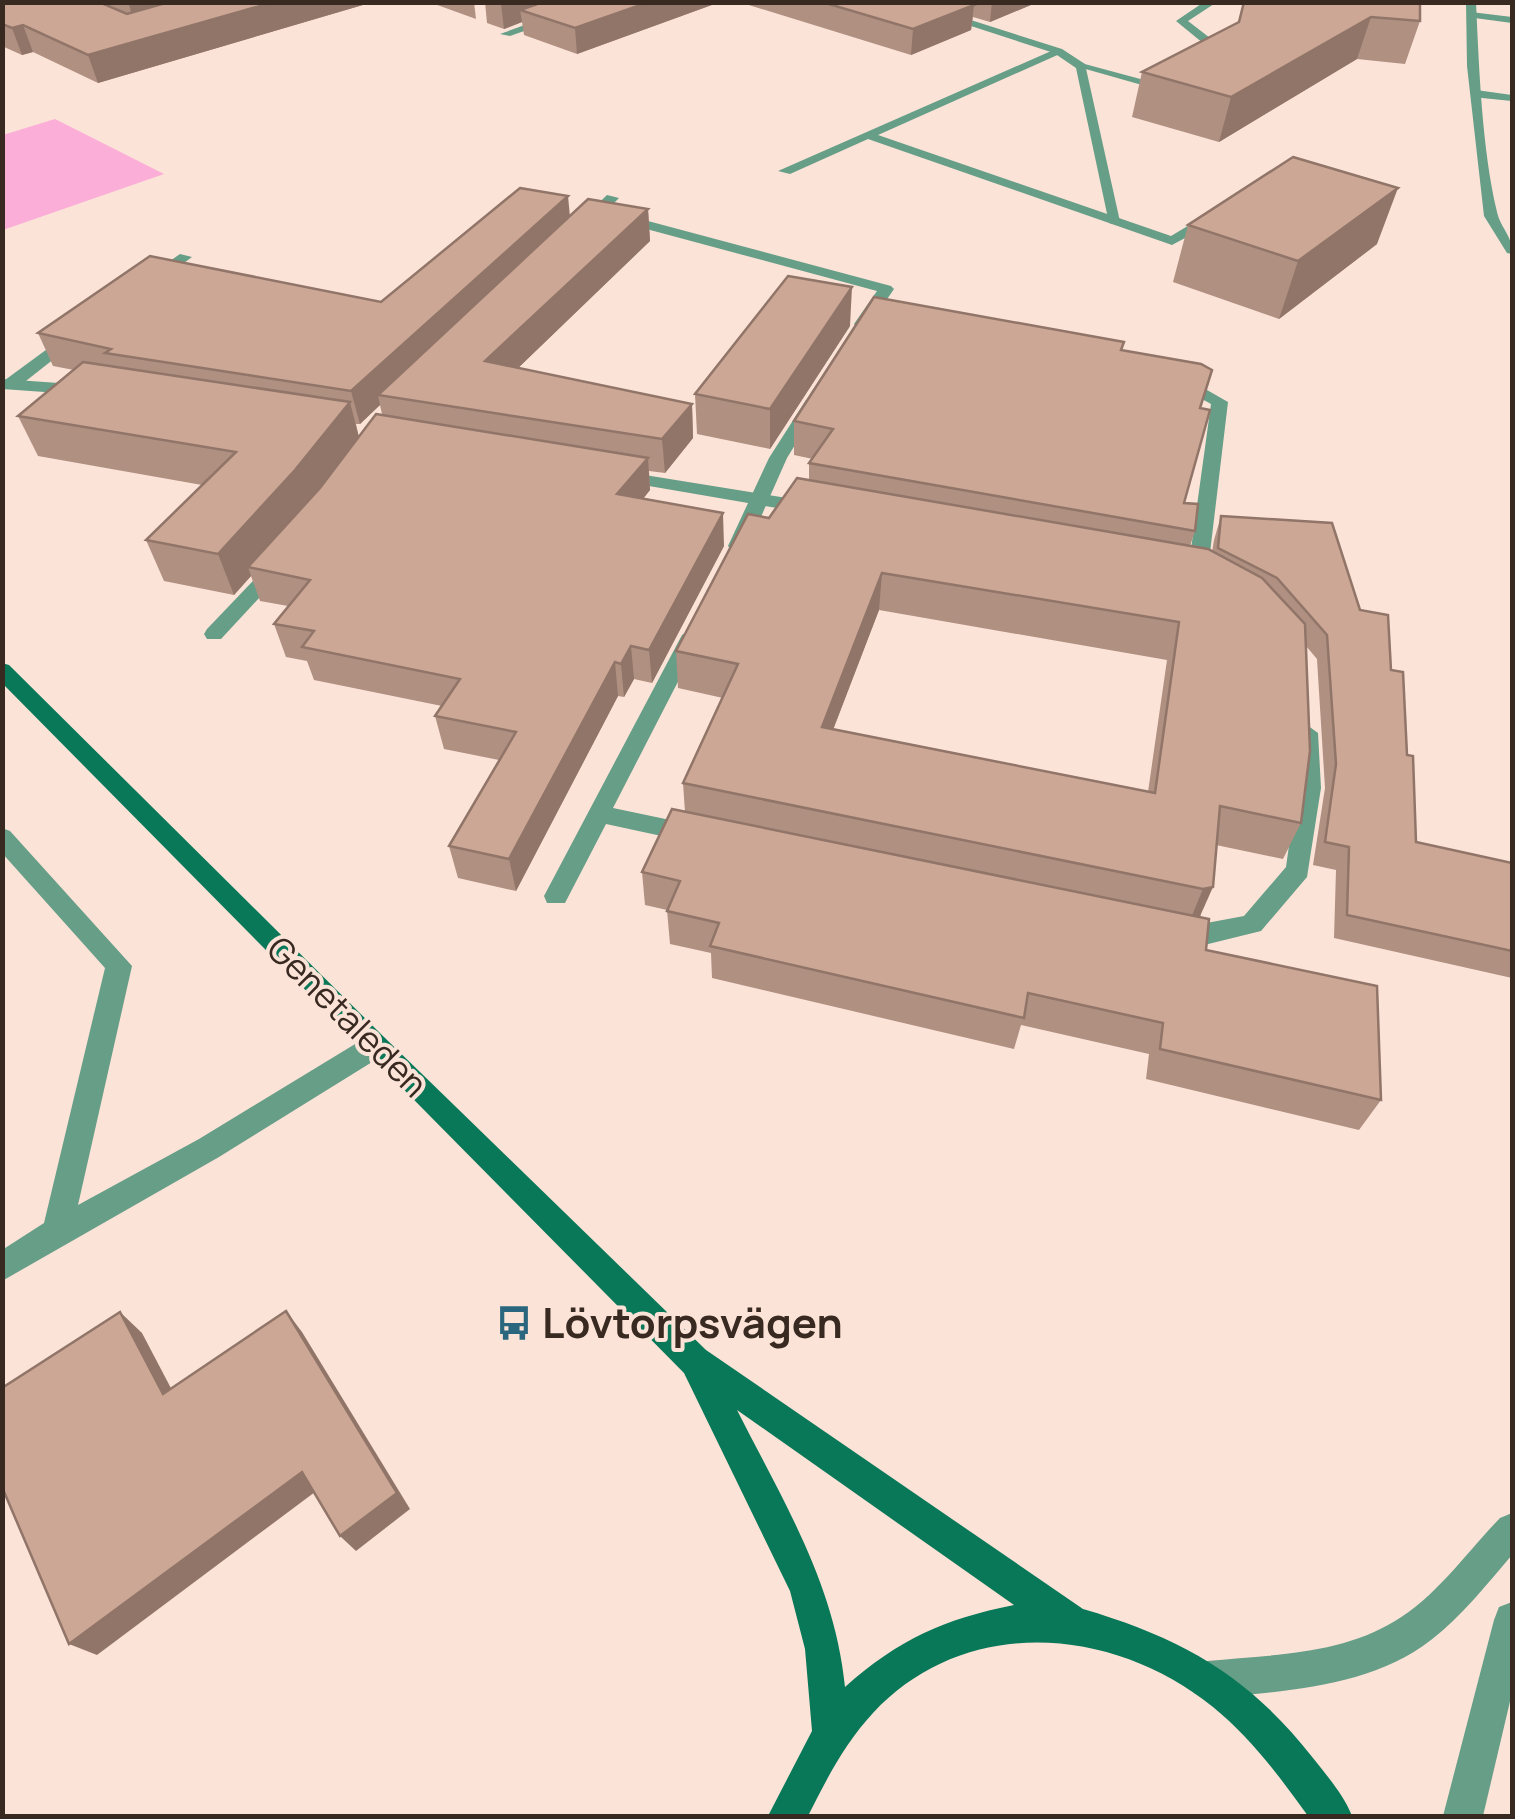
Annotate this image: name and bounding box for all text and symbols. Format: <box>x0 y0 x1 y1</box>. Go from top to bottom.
street label: Genetaleden <box>257 925 439 1107</box>
place label: Lövtorpsvägen <box>542 1293 843 1351</box>
bus stop icon: Lövtorpsvägen <box>495 1304 533 1342</box>

